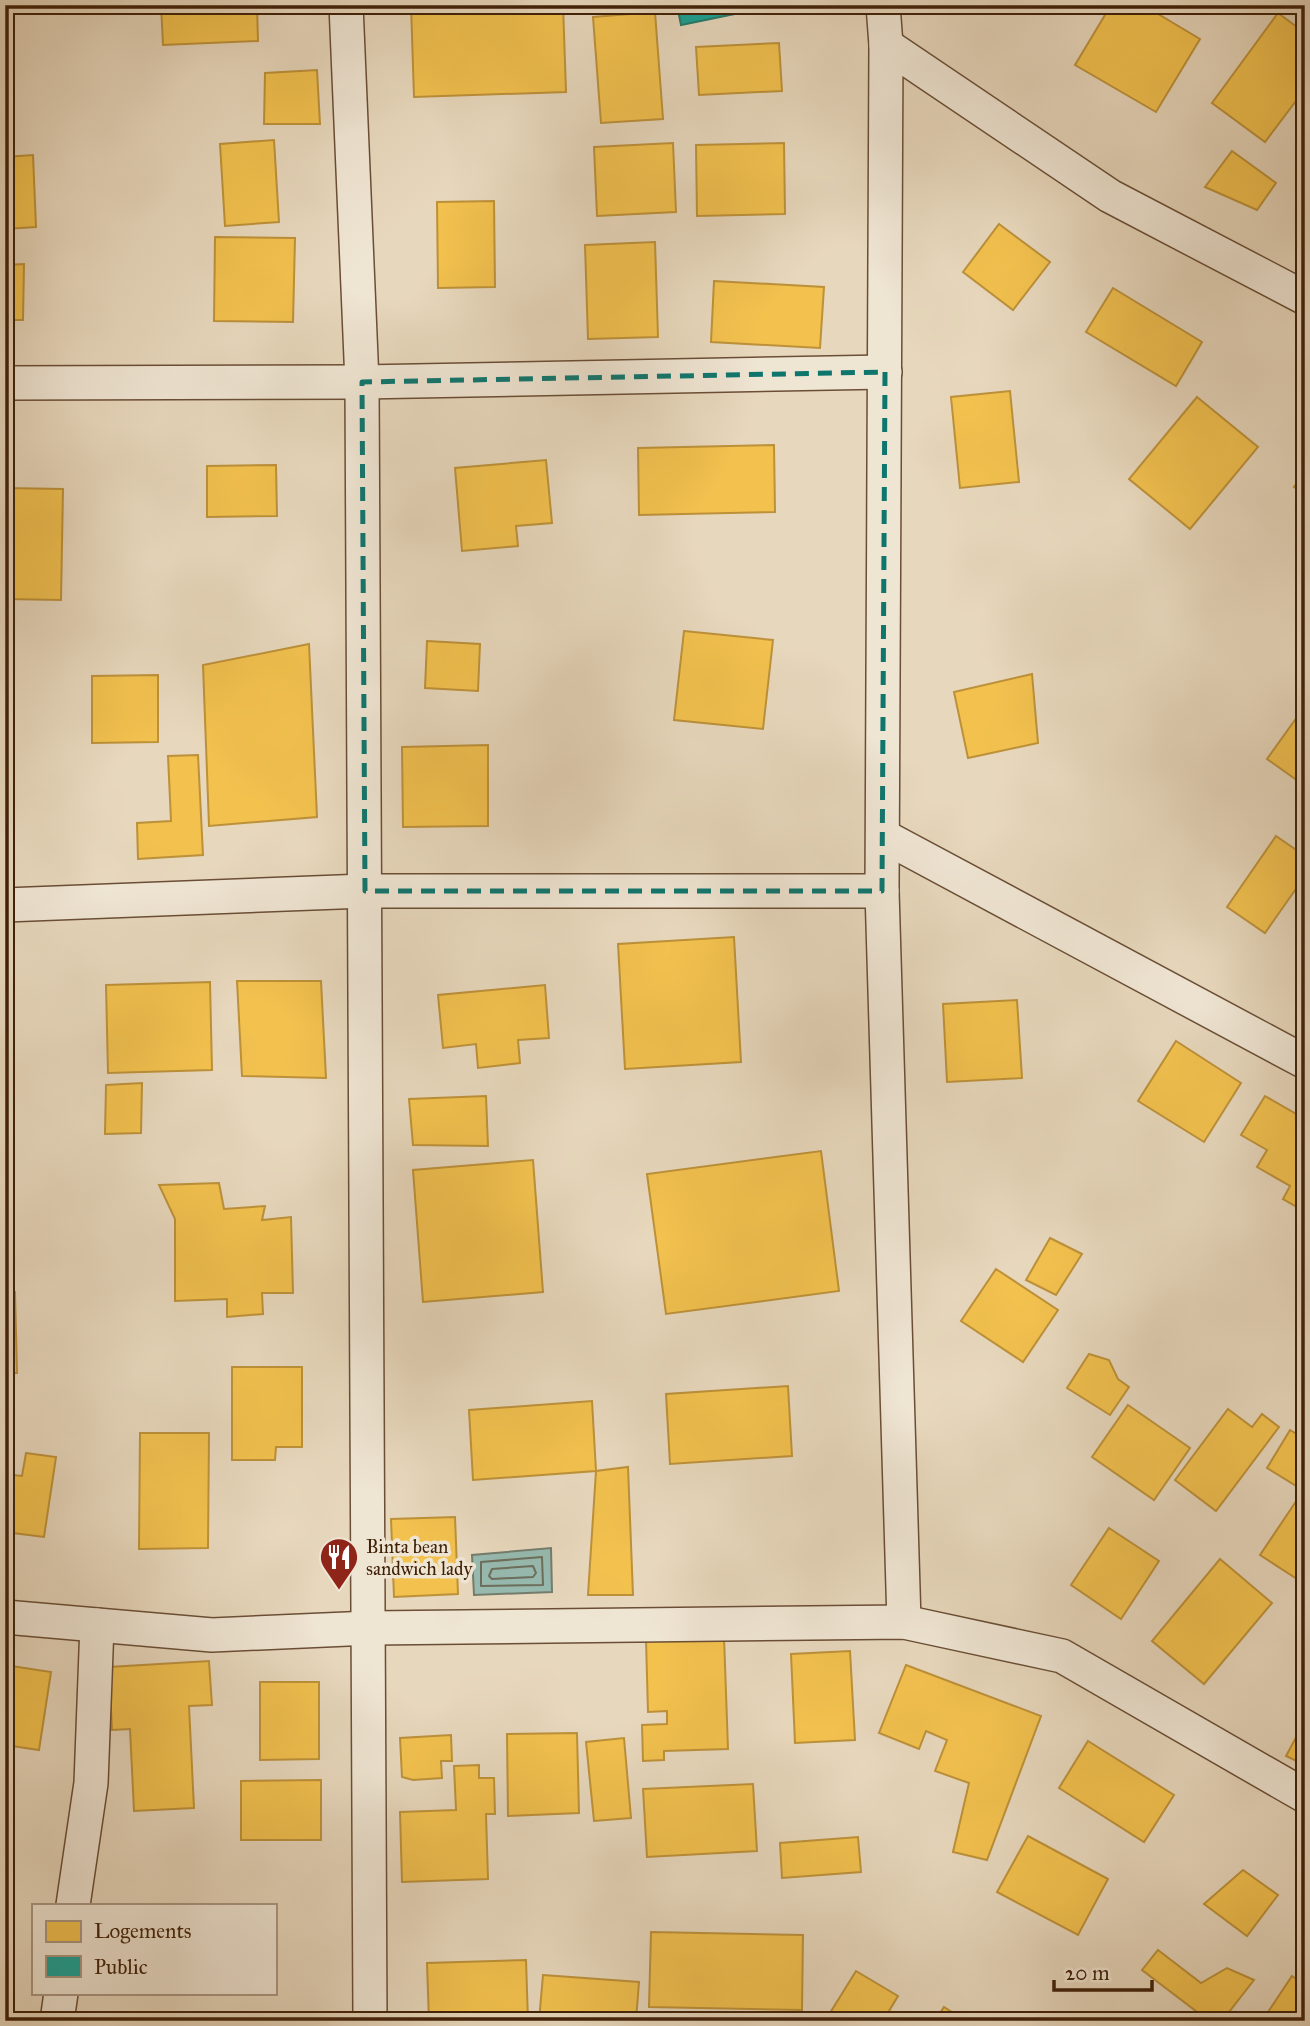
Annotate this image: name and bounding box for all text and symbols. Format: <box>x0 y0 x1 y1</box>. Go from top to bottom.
place label: Binta bean sandwich lady <box>366 1535 474 1580</box>
restaurant icon: Binta bean sandwich lady <box>318 1536 360 1591</box>
legend <box>32 1904 276 1994</box>
text: Logements <box>94 1918 191 1944</box>
scale bar <box>1054 1949 1152 1993</box>
text: Public <box>94 1954 148 1980</box>
text: 20 m <box>1065 1960 1110 1986</box>

